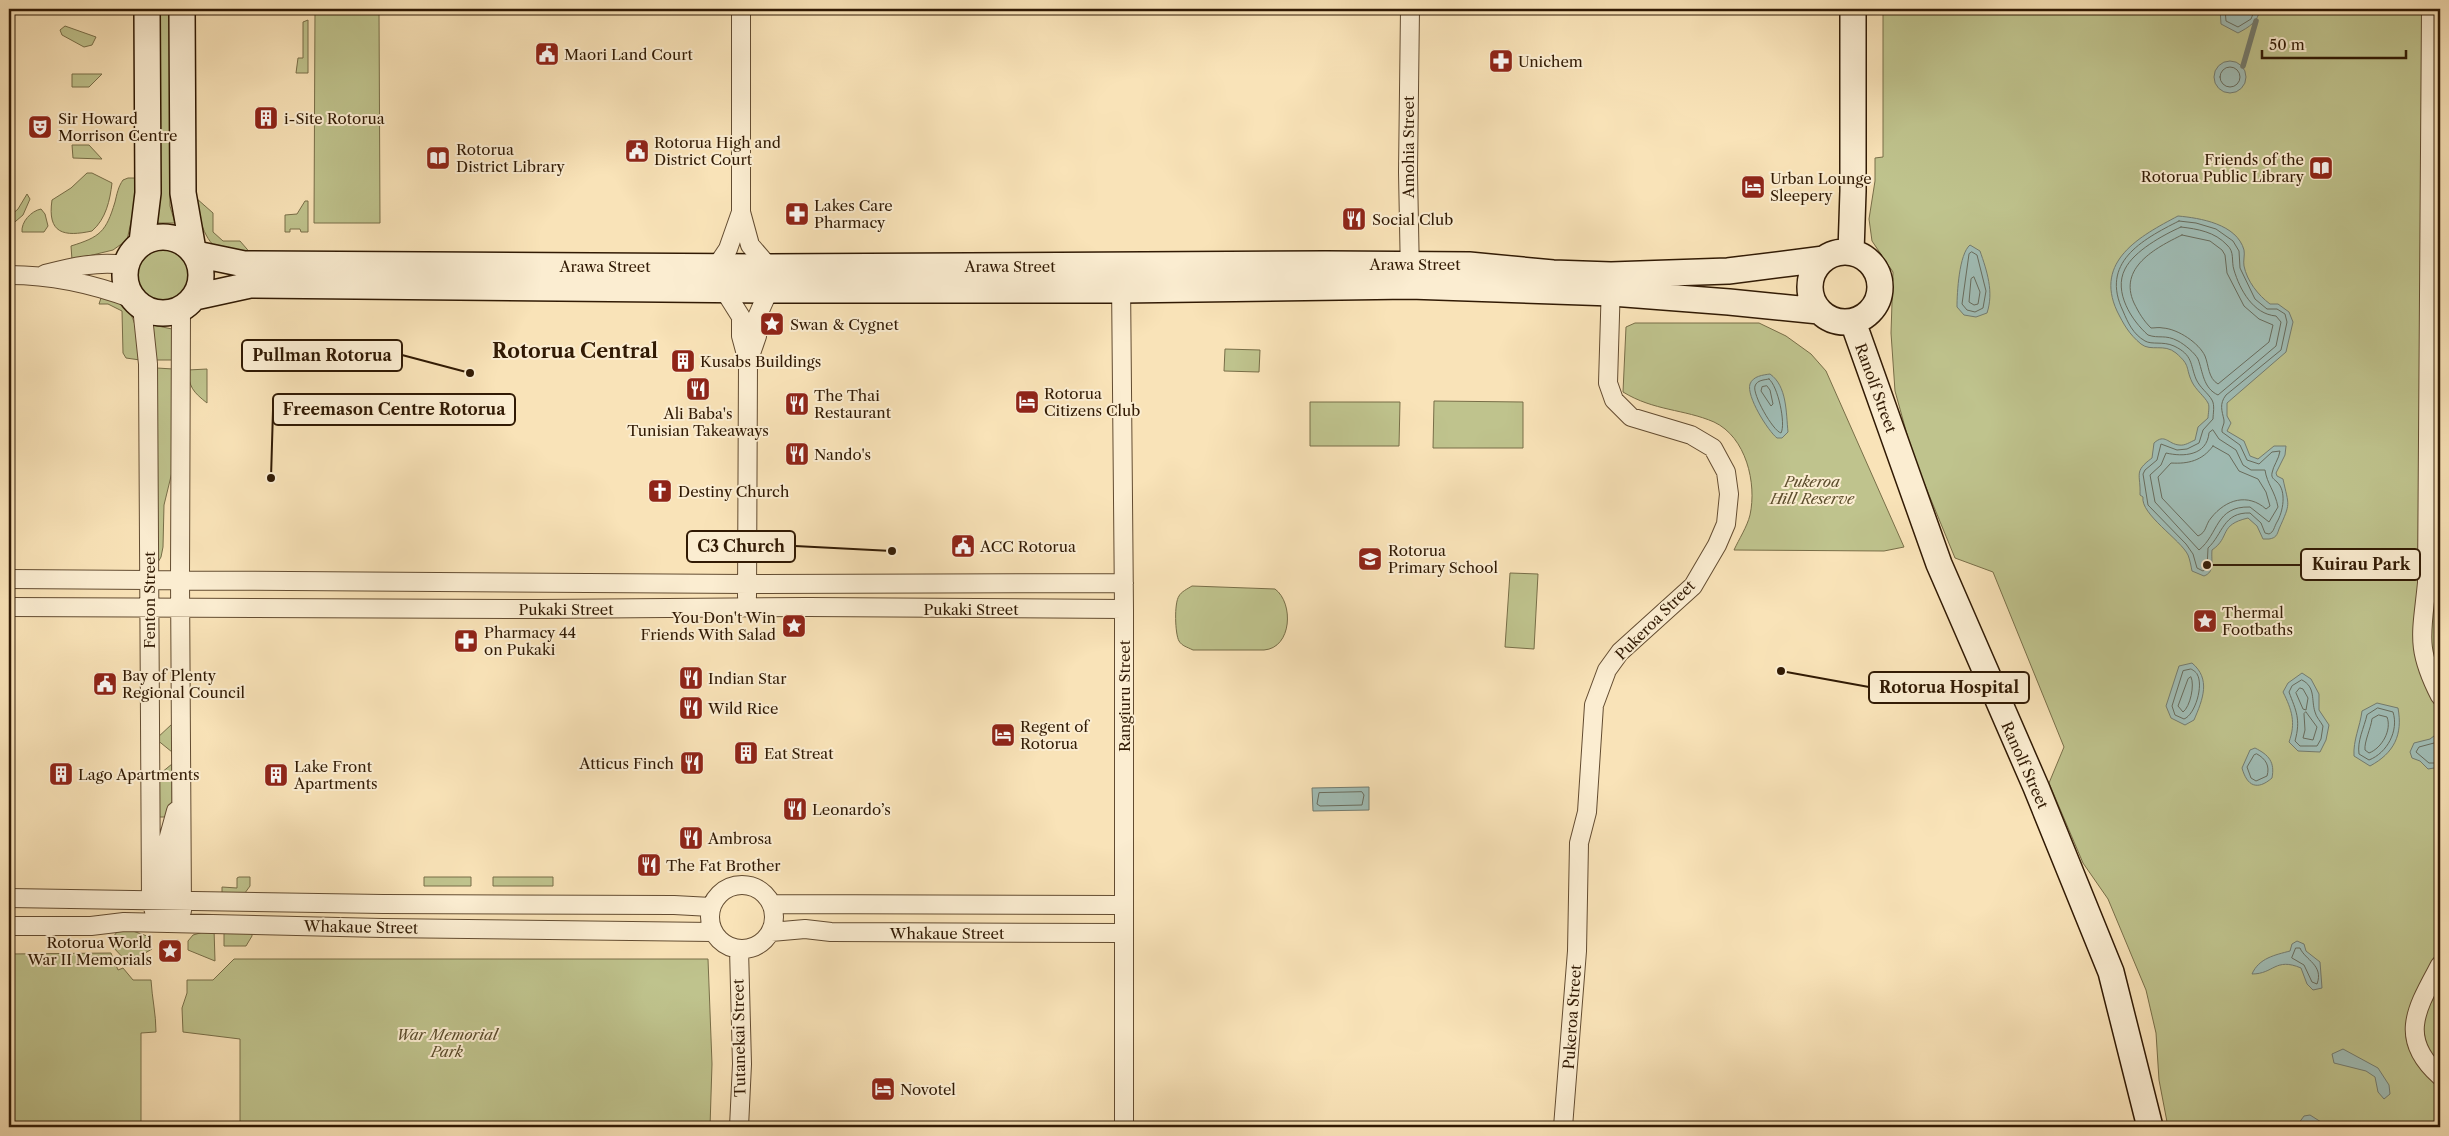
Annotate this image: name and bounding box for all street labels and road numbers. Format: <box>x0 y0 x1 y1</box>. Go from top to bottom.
street label: Amohia Street <box>1399 95 1418 199</box>
street label: Arawa Street <box>1368 255 1461 274</box>
street label: Arawa Street <box>558 257 651 276</box>
street label: Arawa Street <box>963 257 1056 276</box>
street label: Ranolf Street <box>1851 341 1901 436</box>
street label: Fenton Street <box>140 551 159 649</box>
street label: Pukeroa Street <box>1611 576 1699 664</box>
street label: Pukaki Street <box>518 600 614 619</box>
street label: Pukaki Street <box>923 600 1019 619</box>
street label: Rangiuru Street <box>1115 639 1134 752</box>
street label: Ranolf Street <box>1997 718 2053 812</box>
street label: Whakaue Street <box>303 916 419 938</box>
street label: Whakaue Street <box>889 924 1005 943</box>
street label: Pukeroa Street <box>1559 963 1585 1070</box>
street label: Tutanekai Street <box>728 978 750 1097</box>

